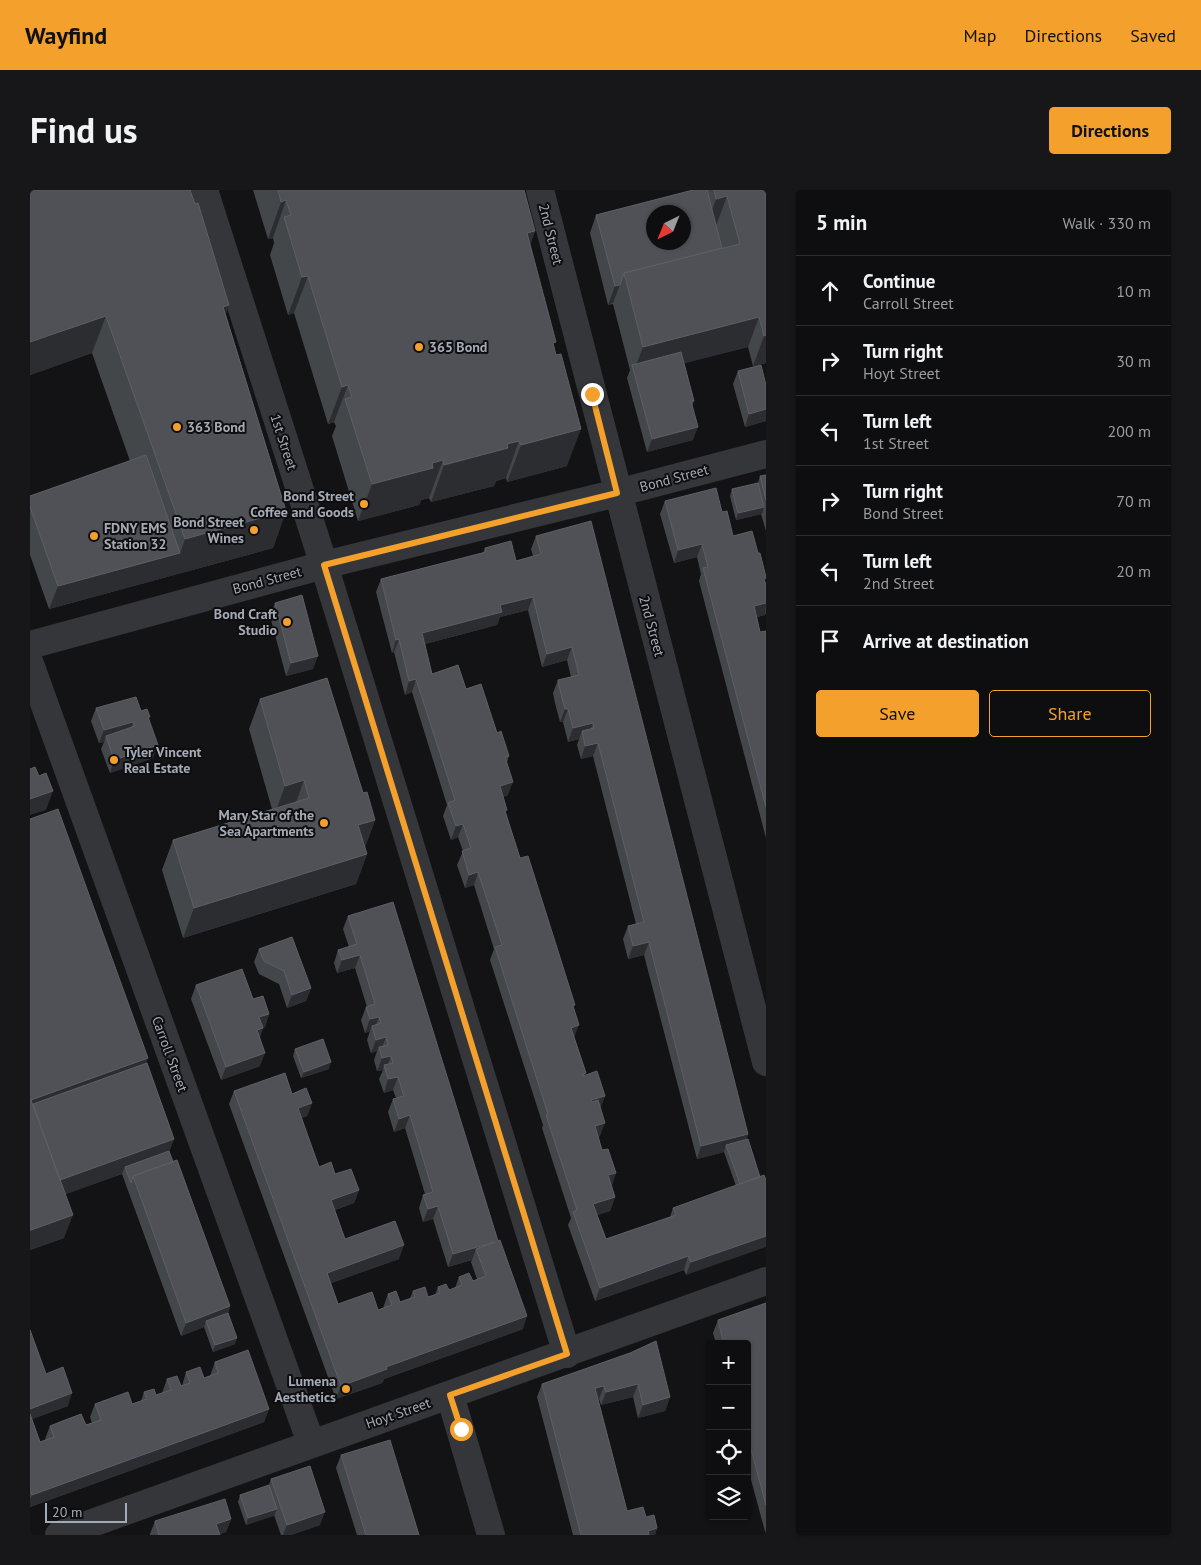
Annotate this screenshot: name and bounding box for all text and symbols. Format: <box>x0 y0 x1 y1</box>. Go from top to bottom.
text: Wayfind <box>25 20 107 51</box>
text: Map <box>964 24 996 47</box>
text: Directions <box>1024 24 1102 47</box>
text: Saved <box>1130 24 1176 47</box>
text: Find us <box>30 107 138 153</box>
button: Directions <box>1049 107 1171 154</box>
street label: 2nd Street <box>535 202 567 267</box>
north arrow <box>646 205 691 250</box>
text: 5 min <box>816 209 867 236</box>
text: Walk · 330 m <box>1062 213 1151 233</box>
text: Continue <box>863 269 935 293</box>
icon: ahead <box>816 277 844 305</box>
text: 10 m <box>1116 281 1151 301</box>
text: Carroll Street <box>863 293 954 313</box>
place label: 365 Bond <box>429 338 487 356</box>
text: Turn right <box>863 339 943 363</box>
marker: 365 Bond <box>413 341 425 353</box>
icon: right <box>816 347 844 375</box>
text: 30 m <box>1116 351 1151 371</box>
text: Hoyt Street <box>863 363 940 383</box>
route end <box>581 383 604 406</box>
text: Turn left <box>863 409 932 433</box>
street label: 1st Street <box>267 412 302 472</box>
icon: left <box>816 417 844 445</box>
place label: 363 Bond <box>187 418 245 436</box>
marker: 363 Bond <box>171 421 183 433</box>
text: 200 m <box>1108 421 1151 441</box>
text: 1st Street <box>863 433 929 453</box>
street label: Bond Street <box>638 460 711 496</box>
text: Turn right <box>863 479 943 503</box>
place label: Bond Street Coffee and Goods <box>250 487 354 521</box>
icon: right <box>816 487 844 515</box>
text: 70 m <box>1116 491 1151 511</box>
marker: Bond Street Coffee and Goods <box>358 498 370 510</box>
text: Bond Street <box>863 503 943 523</box>
place label: Bond Street Wines <box>173 513 244 547</box>
place label: FDNY EMS Station 32 <box>104 519 167 553</box>
marker: Bond Street Wines <box>248 524 260 536</box>
marker: FDNY EMS Station 32 <box>88 530 100 542</box>
text: Turn left <box>863 549 932 573</box>
icon: left <box>816 557 844 585</box>
text: 20 m <box>1116 561 1151 581</box>
street label: Bond Street <box>231 562 304 598</box>
text: 2nd Street <box>863 573 934 593</box>
street label: 2nd Street <box>635 594 669 659</box>
place label: Bond Craft Studio <box>214 605 277 639</box>
marker: Bond Craft Studio <box>281 616 293 628</box>
icon: arrive <box>816 627 844 655</box>
text: Arrive at destination <box>863 629 1029 653</box>
button: Save <box>816 690 979 737</box>
button: Share <box>989 690 1151 737</box>
place label: Tyler Vincent Real Estate <box>124 743 202 777</box>
marker: Tyler Vincent Real Estate <box>108 754 120 766</box>
place label: Mary Star of the Sea Apartments <box>218 806 314 840</box>
marker: Mary Star of the Sea Apartments <box>318 817 330 829</box>
street label: Carroll Street <box>148 1014 192 1095</box>
map controls <box>706 1340 751 1520</box>
button: + <box>706 1340 751 1385</box>
place label: Lumena Aesthetics <box>275 1372 336 1406</box>
marker: Lumena Aesthetics <box>340 1383 352 1395</box>
button: − <box>706 1385 751 1430</box>
street label: Hoyt Street <box>363 1393 433 1433</box>
route start <box>450 1418 473 1441</box>
button: locate <box>706 1430 751 1475</box>
button: layers <box>706 1475 751 1520</box>
scale bar <box>45 1500 128 1523</box>
text: 20 m <box>52 1503 82 1521</box>

